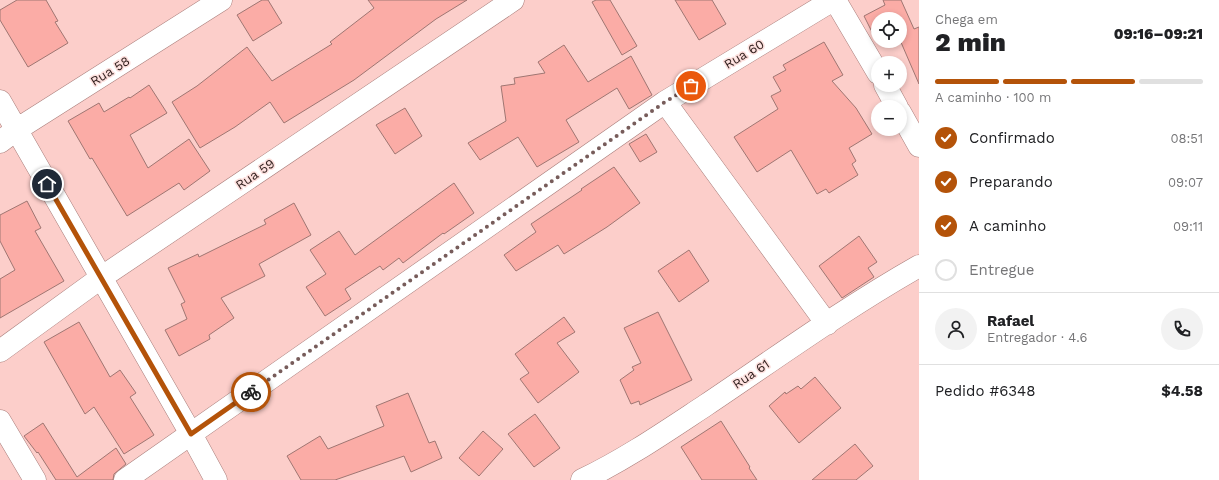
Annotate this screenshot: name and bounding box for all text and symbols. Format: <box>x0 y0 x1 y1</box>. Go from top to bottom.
map controls <box>871 12 907 136</box>
button: locate <box>871 12 907 48</box>
text: Chega em <box>935 12 998 27</box>
text: 09:16–09:21 <box>1114 25 1203 43</box>
text: 2 min <box>935 27 1006 57</box>
street label: Rua 60 <box>721 36 767 72</box>
street label: Rua 58 <box>88 53 132 89</box>
button: + <box>871 56 907 92</box>
pin <box>674 69 708 103</box>
icon: bag <box>680 75 702 97</box>
text: A caminho · 100 m <box>935 90 1051 105</box>
button: − <box>871 100 907 136</box>
icon: check <box>935 127 957 149</box>
text: Confirmado <box>969 129 1055 147</box>
text: 08:51 <box>1170 131 1203 146</box>
street label: Rua 59 <box>233 156 277 192</box>
pin <box>30 167 64 201</box>
icon: check <box>935 171 957 193</box>
icon: home <box>36 173 58 195</box>
text: Preparando <box>969 173 1053 191</box>
text: 09:07 <box>1168 175 1203 190</box>
icon: check <box>935 215 957 237</box>
text: A caminho <box>969 217 1046 235</box>
text: 09:11 <box>1173 219 1203 234</box>
text: Entregue <box>969 261 1034 279</box>
button: person <box>935 308 977 350</box>
button: phone <box>1161 308 1203 350</box>
text: Rafael <box>987 312 1034 330</box>
text: Entregador · 4.6 <box>987 330 1087 345</box>
street label: Rua 61 <box>730 356 772 392</box>
courier <box>231 372 271 412</box>
icon: bike <box>240 381 262 403</box>
text: Pedido #6348 <box>935 382 1035 400</box>
text: $4.58 <box>1161 382 1203 400</box>

